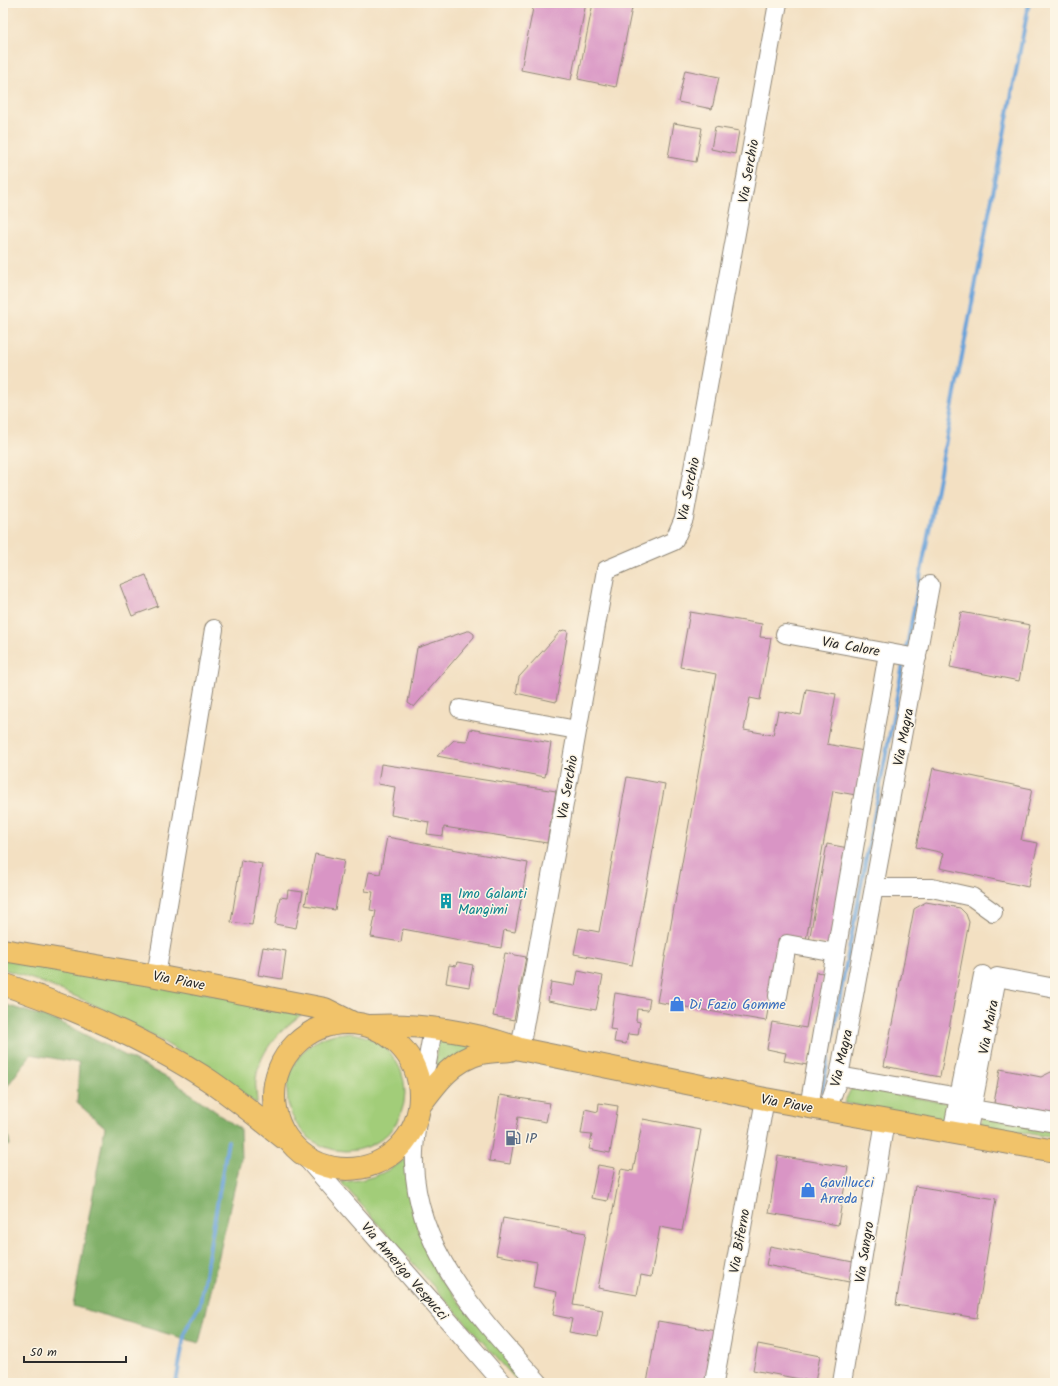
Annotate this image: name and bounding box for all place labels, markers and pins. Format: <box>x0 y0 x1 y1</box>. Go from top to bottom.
place label: Imo Galanti Mangimi <box>458 883 527 921</box>
building icon: Imo Galanti Mangimi <box>437 892 455 910</box>
place label: Di Fazio Gomme <box>689 994 786 1016</box>
shop icon: Di Fazio Gomme <box>668 995 686 1013</box>
place label: IP <box>525 1128 537 1150</box>
fuel station icon: IP <box>504 1129 522 1147</box>
place label: Gavillucci Arreda <box>820 1172 874 1210</box>
shop icon: Gavillucci Arreda <box>799 1181 817 1199</box>

